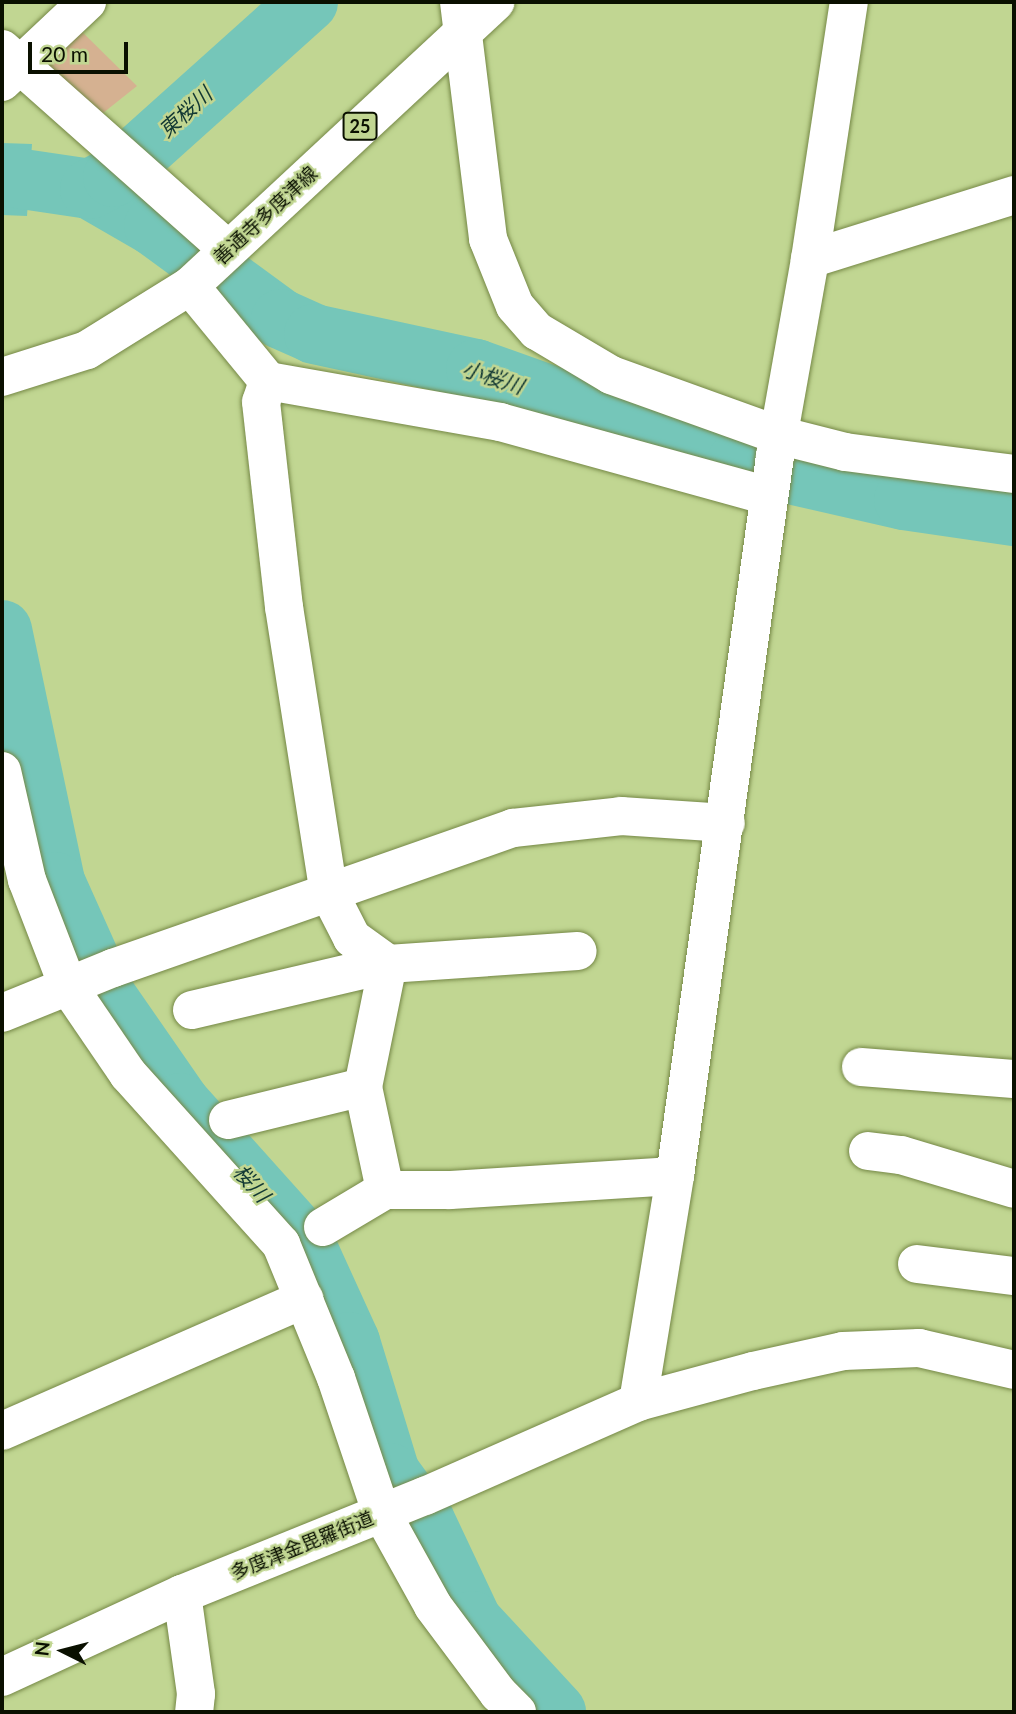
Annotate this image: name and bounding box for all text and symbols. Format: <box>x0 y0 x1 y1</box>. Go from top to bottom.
scale bar <box>32 28 131 72</box>
text: 20 m <box>41 41 88 66</box>
water label: 東桜川 <box>153 82 217 142</box>
road number: 25 <box>342 112 378 140</box>
street label: 善通寺多度津線 <box>209 161 321 269</box>
water label: 小桜川 <box>459 355 527 399</box>
water label: 桜川 <box>229 1159 275 1207</box>
street label: 多度津金毘羅街道 <box>227 1506 377 1584</box>
north arrow <box>28 1616 98 1686</box>
text: N <box>29 1640 54 1657</box>

